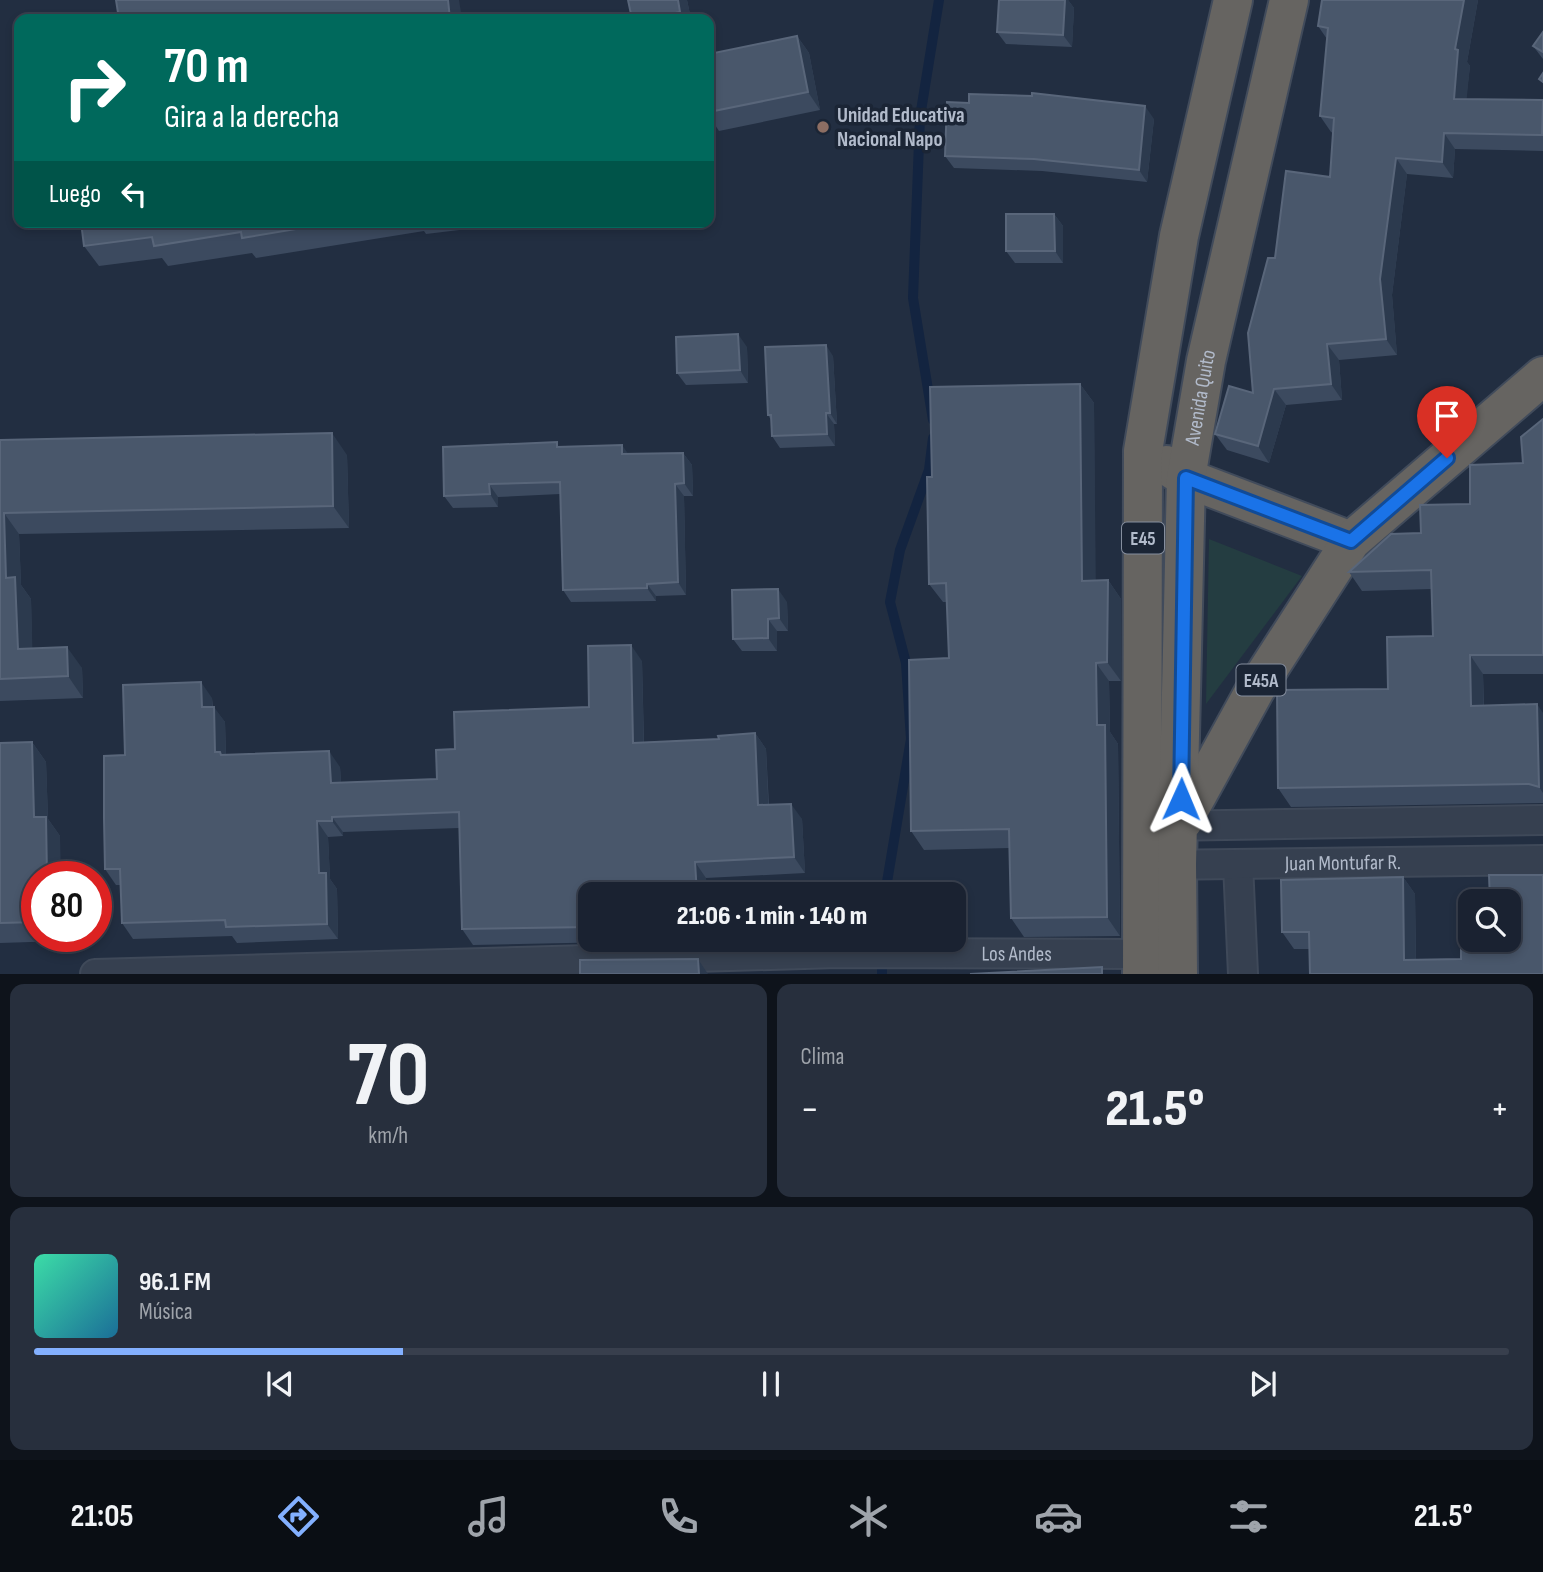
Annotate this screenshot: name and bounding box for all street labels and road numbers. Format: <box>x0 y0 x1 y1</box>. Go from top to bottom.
street label: Avenida Quito <box>1180 347 1221 448</box>
road number: E45 <box>1122 523 1164 554</box>
road number: E45A <box>1236 664 1286 695</box>
street label: Juan Montufar R. <box>1284 850 1401 876</box>
street label: Los Andes <box>982 941 1052 967</box>

